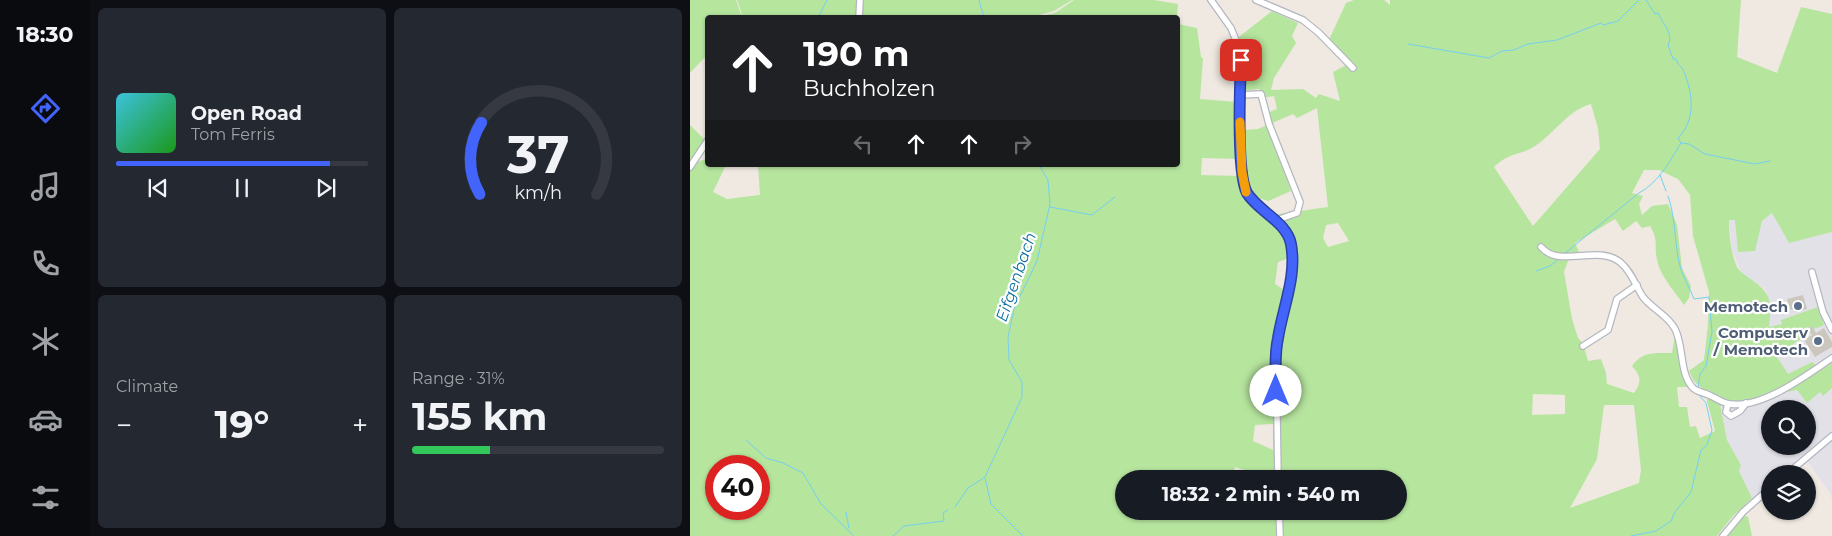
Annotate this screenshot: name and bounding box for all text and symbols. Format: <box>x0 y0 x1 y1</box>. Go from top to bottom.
text: 18:30 <box>17 21 73 48</box>
text: 190 m <box>803 32 909 75</box>
icon: ahead <box>720 35 785 100</box>
pin <box>1220 39 1262 81</box>
icon: arrive <box>1227 46 1255 74</box>
text: Buchholzen <box>803 75 935 102</box>
icon: directions <box>28 91 63 126</box>
text: Open Road <box>191 102 302 125</box>
text: 37 <box>506 123 569 186</box>
text: Tom Ferris <box>191 125 275 144</box>
icon: left <box>849 130 877 158</box>
icon: ahead <box>902 130 930 158</box>
icon: ahead <box>955 130 983 158</box>
icon: right <box>1008 130 1036 158</box>
icon: music <box>28 169 63 204</box>
icon: previous <box>144 174 172 202</box>
icon: pause <box>228 174 256 202</box>
icon: next <box>312 174 340 202</box>
text: km/h <box>514 182 562 203</box>
water label: Eifgenbach <box>992 230 1040 324</box>
icon: phone <box>28 246 63 281</box>
place label: Memotech <box>1704 297 1788 316</box>
marker: Memotech <box>1792 300 1804 312</box>
place label: Compuserv / Memotech <box>1713 323 1809 359</box>
icon: climate <box>28 324 63 359</box>
marker: Compuserv / Memotech <box>1812 335 1824 347</box>
position arrow <box>1249 364 1301 416</box>
text: Range · 31% <box>412 369 505 388</box>
text: Climate <box>116 377 178 396</box>
text: 155 km <box>412 393 547 440</box>
map controls <box>1761 400 1816 520</box>
button: search <box>1761 400 1816 455</box>
text: 19° <box>215 401 270 448</box>
icon: car <box>28 402 63 437</box>
text: − <box>116 408 132 442</box>
text: + <box>352 408 368 442</box>
speed limit sign: 40 <box>705 455 770 520</box>
button: layers <box>1761 465 1816 520</box>
icon: filters <box>28 480 63 515</box>
text: 18:32 · 2 min · 540 m <box>1162 483 1360 506</box>

